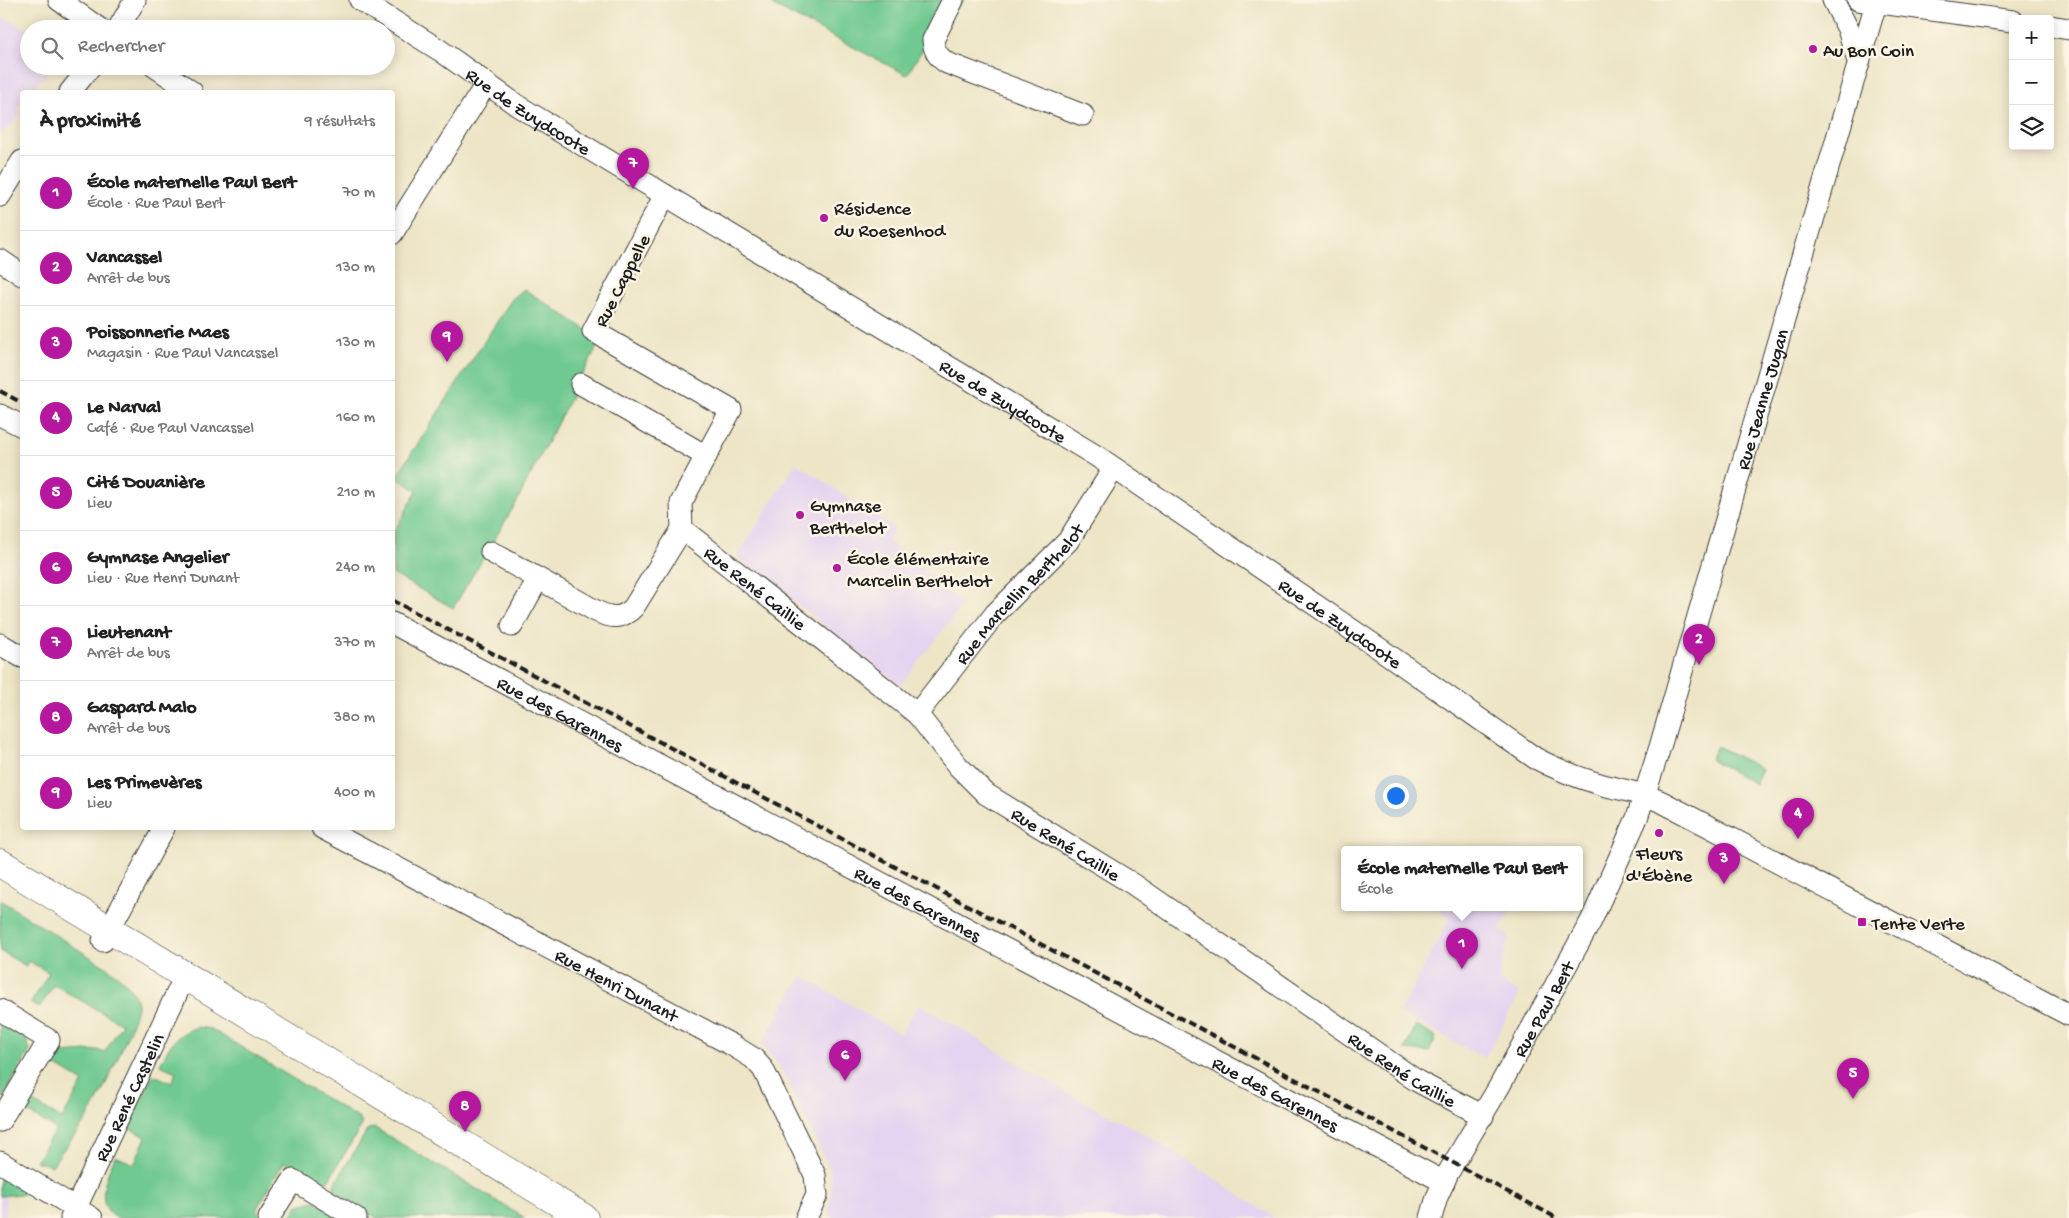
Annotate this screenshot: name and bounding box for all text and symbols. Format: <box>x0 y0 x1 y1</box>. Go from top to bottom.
map controls <box>2009 15 2054 150</box>
button: + <box>2009 15 2054 60</box>
search box <box>20 20 395 75</box>
icon: search <box>38 34 66 62</box>
text: Rechercher <box>78 36 164 59</box>
place label: Au Bon Coin <box>1823 41 1914 64</box>
marker: Au Bon Coin <box>1807 43 1819 55</box>
button: − <box>2009 60 2054 105</box>
street label: Rue de Zuydcoote <box>460 64 594 162</box>
button: layers <box>2009 105 2054 150</box>
text: À proximité <box>40 110 141 135</box>
text: 9 résultats <box>305 113 375 132</box>
pin: 7 <box>617 148 649 189</box>
text: École maternelle Paul Bert <box>87 172 296 195</box>
text: 1 <box>53 184 59 203</box>
text: 70 m <box>342 184 375 203</box>
text: École · Rue Paul Bert <box>87 195 224 214</box>
place label: Résidence du Roesenhod <box>834 199 947 244</box>
marker: Résidence du Roesenhod <box>818 212 830 224</box>
street label: Rue Cappelle <box>591 231 657 332</box>
text: Vancassel <box>87 247 162 270</box>
text: 2 <box>52 259 60 278</box>
text: 130 m <box>336 259 375 278</box>
text: Arrêt de bus <box>87 270 170 289</box>
pin: 9 <box>431 321 463 362</box>
text: Poissonnerie Maes <box>87 322 229 345</box>
street label: Rue Jeanne Jugan <box>1733 327 1796 473</box>
text: 3 <box>52 334 60 353</box>
text: 130 m <box>336 334 375 353</box>
text: Magasin · Rue Paul Vancassel <box>87 345 278 364</box>
street label: Rue de Zuydcoote <box>934 356 1070 450</box>
text: Le Narval <box>87 397 161 420</box>
text: 4 <box>52 409 60 428</box>
text: 160 m <box>336 409 375 428</box>
text: Café · Rue Paul Vancassel <box>87 420 254 439</box>
text: Cité Douanière <box>87 472 205 495</box>
text: 5 <box>52 484 60 503</box>
text: 210 m <box>336 484 375 503</box>
text: Lieu <box>87 495 112 514</box>
place label: Gymnase Berthelot <box>809 496 888 541</box>
marker: Gymnase Berthelot <box>794 509 806 521</box>
street label: Rue Marcellin Berthelot <box>952 519 1092 670</box>
street label: Rue René Caillie <box>698 543 810 637</box>
text: Gymnase Angelier <box>87 547 228 570</box>
place label: École élémentaire Marcelin Berthelot <box>847 549 994 594</box>
text: 6 <box>52 559 60 578</box>
text: 240 m <box>335 559 375 578</box>
marker: École élémentaire Marcelin Berthelot <box>831 562 843 574</box>
text: Lieu · Rue Henri Dunant <box>87 570 239 589</box>
street label: Rue de Zuydcoote <box>1273 575 1405 675</box>
text: Lieutenant <box>87 622 171 645</box>
pin: 2 <box>1683 624 1715 665</box>
text: 7 <box>52 634 60 653</box>
text: 370 m <box>334 634 375 653</box>
text: Arrêt de bus <box>87 645 170 664</box>
street label: Rue des Garennes <box>492 673 627 759</box>
text: Gaspard Malo <box>87 697 197 720</box>
text: 8 <box>52 709 60 728</box>
text: 380 m <box>334 709 375 728</box>
text: Arrêt de bus <box>87 720 170 739</box>
text: Les Primevères <box>87 772 202 795</box>
your location <box>1383 783 1409 809</box>
text: 9 <box>52 784 60 803</box>
text: 400 m <box>334 784 375 803</box>
text: Lieu <box>87 795 112 814</box>
pin: 4 <box>1782 798 1814 839</box>
street label: Rue René Caillie <box>1006 804 1123 888</box>
marker: Fleurs d'Ébène <box>1653 827 1665 839</box>
pin: 3 <box>1708 843 1740 884</box>
place label: Fleurs d'Ébène <box>1626 844 1692 889</box>
popup <box>1341 846 1583 911</box>
text: École maternelle Paul Bert <box>1357 858 1567 881</box>
street label: Rue des Garennes <box>850 863 985 949</box>
text: École <box>1357 881 1393 900</box>
place label: Tente Verte <box>1871 914 1965 937</box>
marker: Tente Verte <box>1856 916 1868 928</box>
pin: 1 <box>1446 928 1478 969</box>
street label: Rue Henri Dunant <box>550 945 683 1030</box>
street label: Rue Paul Bert <box>1510 956 1582 1062</box>
street label: Rue René Caillie <box>1342 1028 1459 1114</box>
street label: Rue René Castelin <box>91 1030 171 1166</box>
pin: 6 <box>829 1040 861 1081</box>
street label: Rue des Garennes <box>1207 1053 1342 1139</box>
pin: 5 <box>1837 1058 1869 1099</box>
pin: 8 <box>449 1091 481 1132</box>

